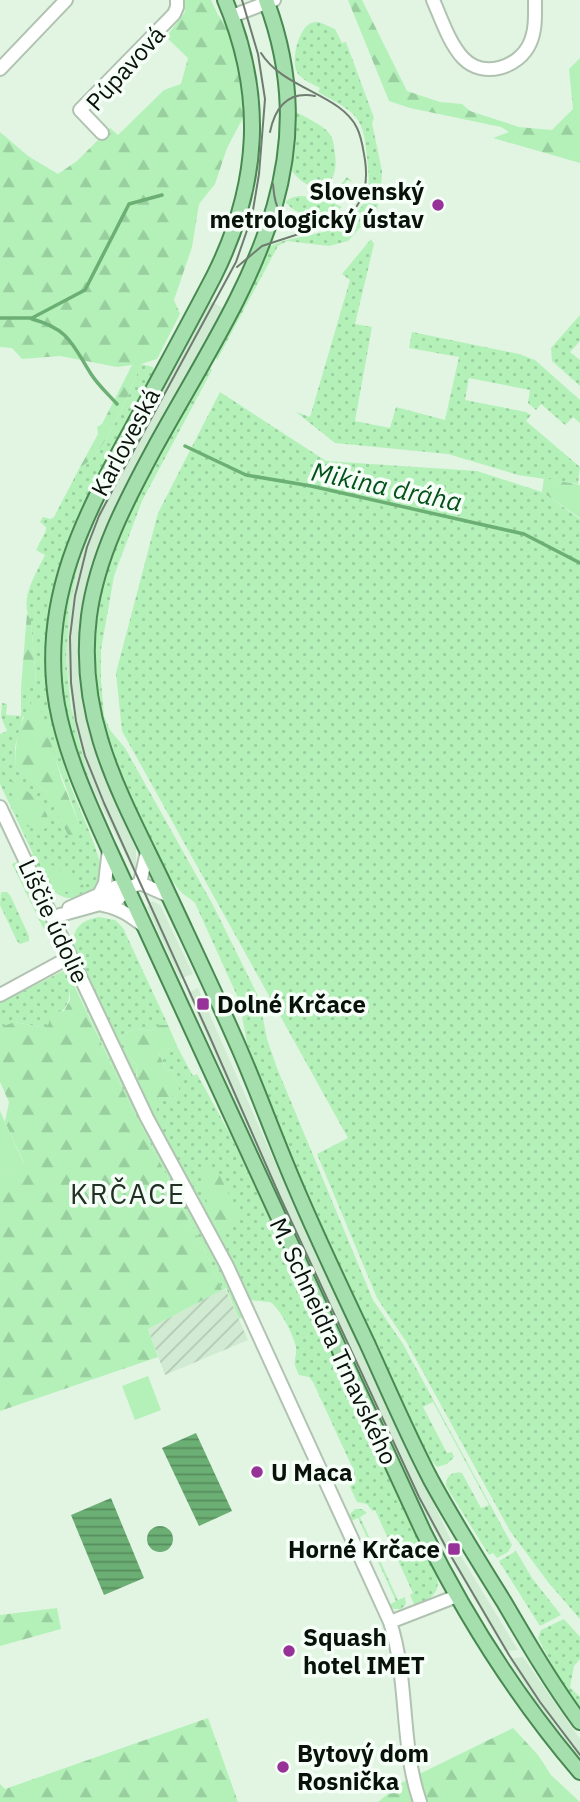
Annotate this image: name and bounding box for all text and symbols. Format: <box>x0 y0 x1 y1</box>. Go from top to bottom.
street label: Púpavová <box>78 19 172 117</box>
place label: Slovenský metrologický ústav <box>209 175 424 235</box>
marker: Slovenský metrologický ústav <box>430 197 446 213</box>
street label: Karloveská <box>83 382 167 502</box>
water label: Mikina dráha <box>309 453 465 519</box>
street label: Líščie údolie <box>11 854 97 988</box>
place label: Dolné Krčace <box>217 988 366 1020</box>
marker: Dolné Krčace <box>195 996 211 1012</box>
district label: KRČACE <box>70 1175 186 1212</box>
street label: M. Schneidra Trnavského <box>263 1212 405 1470</box>
place label: U Maca <box>271 1456 353 1488</box>
marker: U Maca <box>249 1464 265 1480</box>
place label: Horné Krčace <box>288 1533 440 1565</box>
marker: Horné Krčace <box>446 1541 462 1557</box>
place label: Squash hotel IMET <box>303 1621 425 1681</box>
marker: Squash hotel IMET <box>281 1643 297 1659</box>
place label: Bytový dom Rosnička <box>297 1737 429 1797</box>
marker: Bytový dom Rosnička <box>275 1759 291 1775</box>

